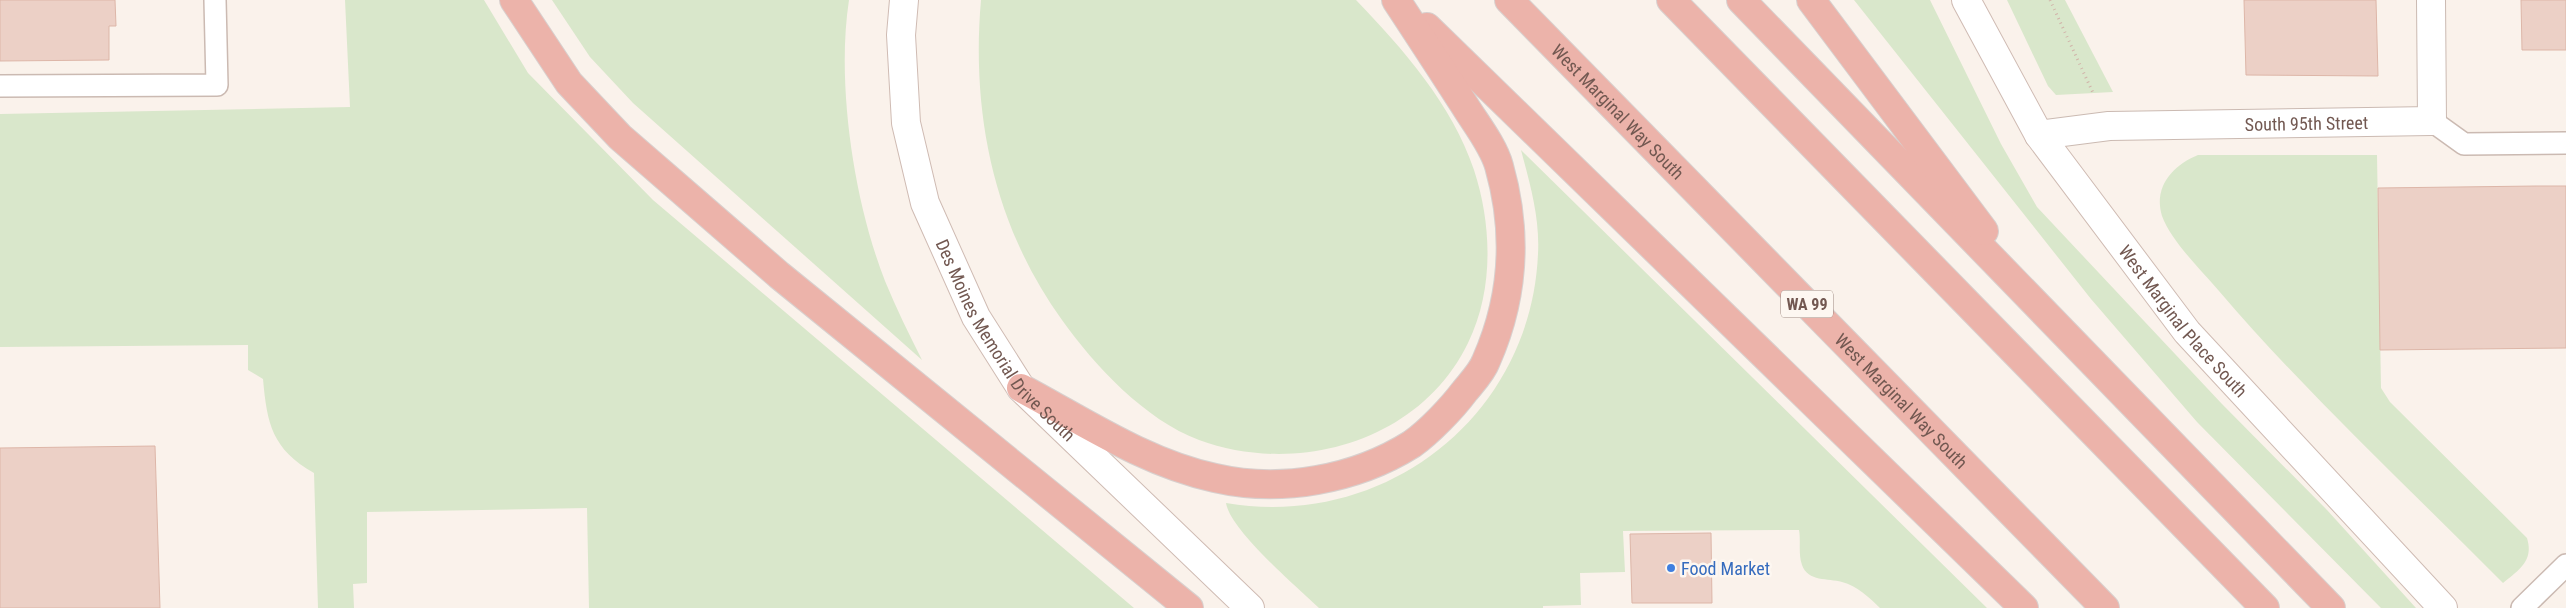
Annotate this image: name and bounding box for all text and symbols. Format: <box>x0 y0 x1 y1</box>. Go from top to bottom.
street label: West Marginal Way South <box>1548 40 1689 183</box>
street label: South 95th Street <box>2245 111 2368 134</box>
street label: Des Moines Memorial Drive South <box>932 236 1080 445</box>
street label: West Marginal Place South <box>2115 241 2252 401</box>
road number: WA 99 <box>1781 290 1833 318</box>
street label: West Marginal Way South <box>1831 329 1972 472</box>
place label: Food Market <box>1681 558 1770 579</box>
marker: Food Market <box>1665 562 1677 574</box>

